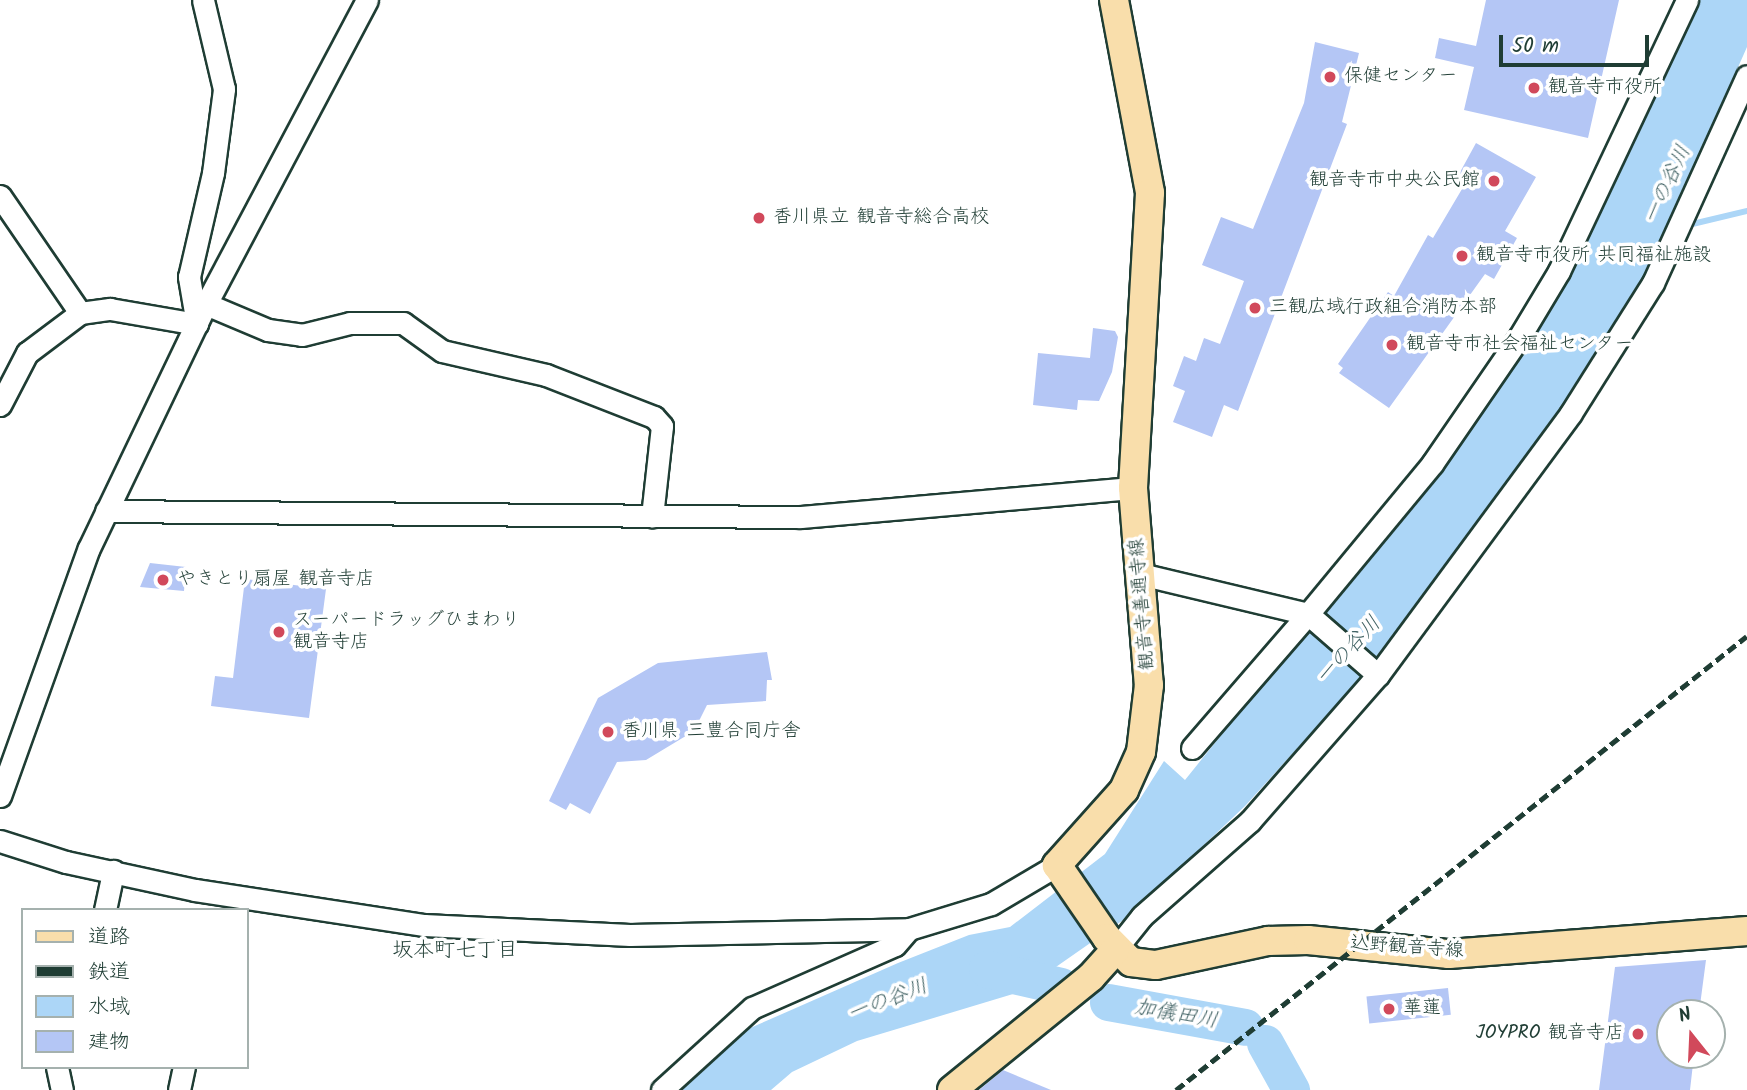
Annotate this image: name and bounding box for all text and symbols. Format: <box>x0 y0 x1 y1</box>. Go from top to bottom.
scale bar <box>1502 21 1652 65</box>
text: 50 m <box>1512 30 1559 63</box>
place label: 保健センター <box>1344 66 1458 88</box>
marker: 保健センター <box>1322 69 1338 85</box>
place label: 観音寺市役所 <box>1548 77 1662 99</box>
marker: 観音寺市役所 <box>1526 80 1542 96</box>
water label: 一の谷川 <box>1639 142 1697 228</box>
place label: 観音寺市中央公民館 <box>1309 170 1480 192</box>
marker: 観音寺市中央公民館 <box>1486 173 1502 189</box>
place label: 香川県立 観音寺総合高校 <box>773 207 990 229</box>
marker: 香川県立 観音寺総合高校 <box>751 210 767 226</box>
place label: 観音寺市役所 共同福祉施設 <box>1476 245 1712 267</box>
marker: 観音寺市役所 共同福祉施設 <box>1454 248 1470 264</box>
place label: 三観広域行政組合消防本部 <box>1269 297 1497 319</box>
marker: 三観広域行政組合消防本部 <box>1247 300 1263 316</box>
place label: 観音寺市社会福祉センター <box>1406 334 1634 356</box>
marker: 観音寺市社会福祉センター <box>1384 337 1400 353</box>
street label: 観音寺善通寺線 <box>1126 537 1160 671</box>
place label: やきとり扇屋 観音寺店 <box>177 569 375 591</box>
marker: やきとり扇屋 観音寺店 <box>155 572 171 588</box>
place label: スーパードラッグひまわり 観音寺店 <box>293 610 520 654</box>
water label: 一の谷川 <box>1311 612 1387 690</box>
marker: スーパードラッグひまわり 観音寺店 <box>271 624 287 640</box>
place label: 香川県 三豊合同庁舎 <box>622 721 801 743</box>
marker: 香川県 三豊合同庁舎 <box>600 724 616 740</box>
legend <box>21 908 248 1069</box>
text: 道路 <box>88 921 130 954</box>
street label: 込野観音寺線 <box>1349 933 1465 963</box>
district label: 坂本町七丁目 <box>392 938 518 964</box>
text: 鉄道 <box>88 956 130 989</box>
water label: 一の谷川 <box>844 974 932 1028</box>
text: 水域 <box>88 991 130 1024</box>
water label: 加儀田川 <box>1132 995 1220 1035</box>
place label: 華蓮 <box>1403 998 1441 1020</box>
north arrow <box>1656 999 1726 1069</box>
text: N <box>1675 1000 1695 1032</box>
marker: 華蓮 <box>1381 1001 1397 1017</box>
place label: JOYPRO 観音寺店 <box>1476 1023 1624 1045</box>
text: 建物 <box>88 1026 130 1059</box>
marker: JOYPRO 観音寺店 <box>1630 1026 1646 1042</box>

